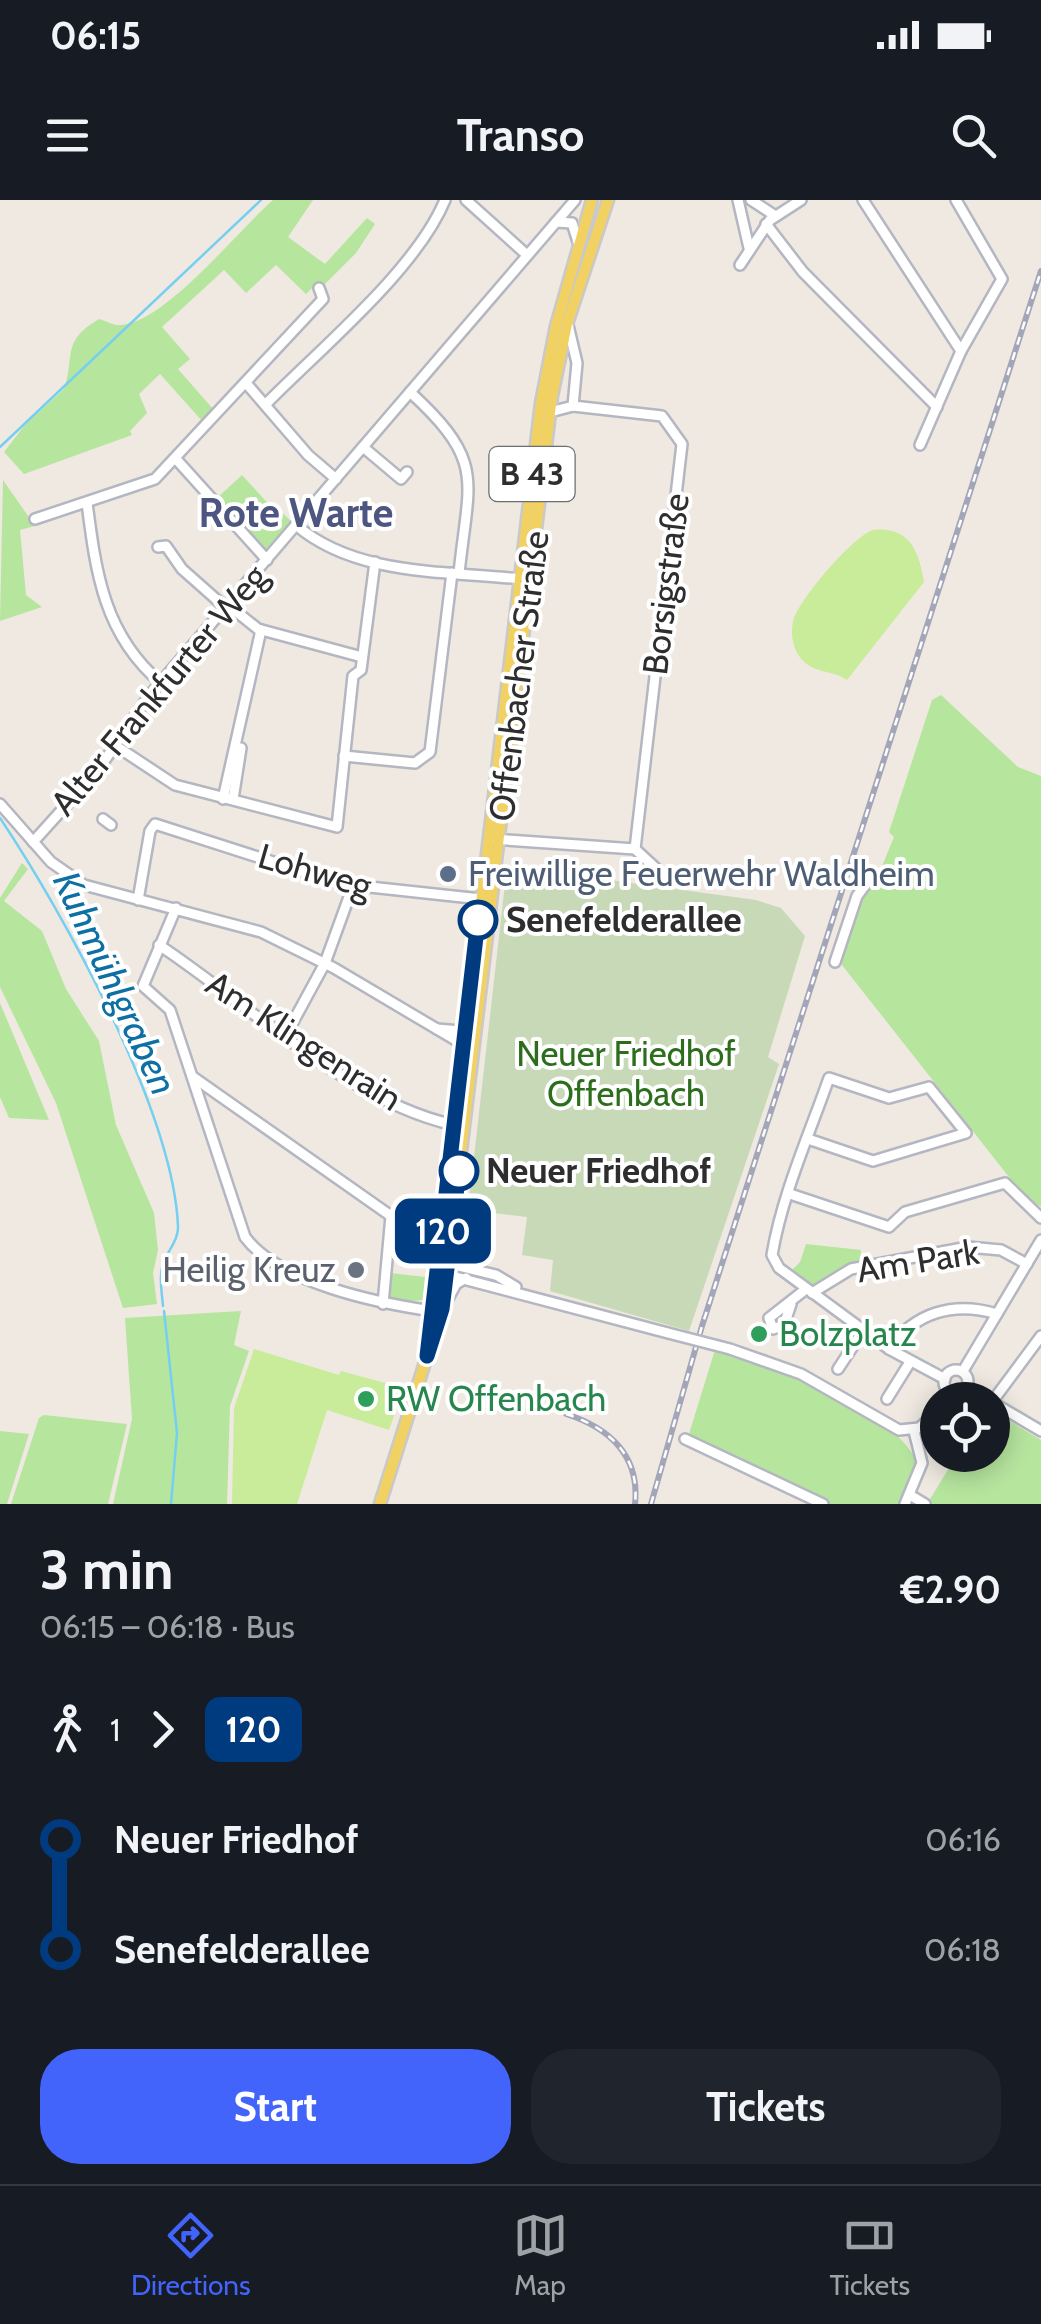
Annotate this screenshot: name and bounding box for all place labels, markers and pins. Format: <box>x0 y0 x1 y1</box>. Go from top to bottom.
place label: Freiwillige Feuerwehr Waldheim <box>468 852 935 895</box>
marker: Freiwillige Feuerwehr Waldheim <box>437 863 459 885</box>
place label: Senefelderallee <box>506 898 742 941</box>
marker: Senefelderallee <box>459 901 497 939</box>
place label: Neuer Friedhof <box>486 1149 711 1192</box>
marker: Neuer Friedhof <box>440 1152 478 1190</box>
place label: Heilig Kreuz <box>162 1248 336 1291</box>
marker: Heilig Kreuz <box>345 1259 367 1281</box>
place label: Bolzplatz <box>779 1312 916 1355</box>
marker: Bolzplatz <box>748 1323 770 1345</box>
place label: RW Offenbach <box>386 1377 606 1420</box>
marker: RW Offenbach <box>355 1388 377 1410</box>

